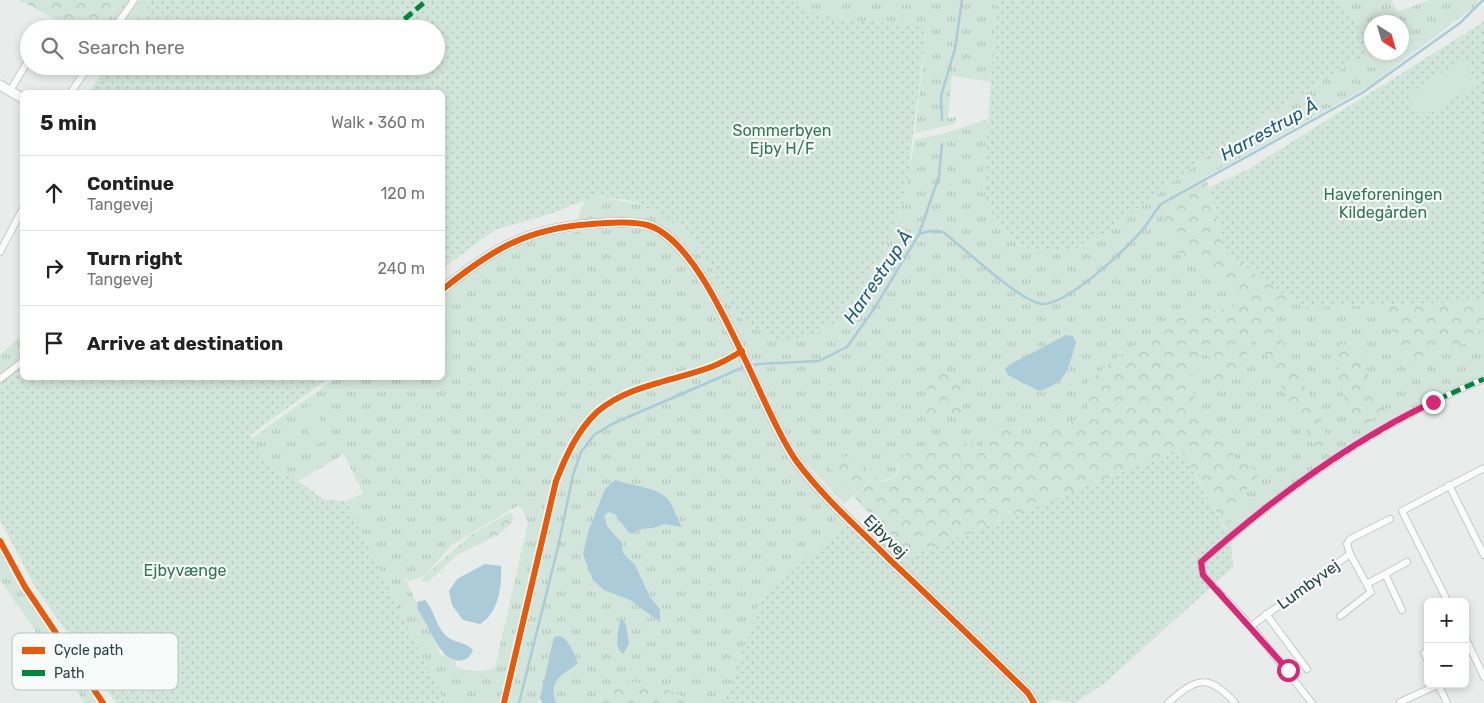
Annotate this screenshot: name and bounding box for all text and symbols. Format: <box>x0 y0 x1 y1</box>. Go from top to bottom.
north arrow <box>1364 15 1409 60</box>
search box <box>20 20 445 75</box>
icon: search <box>38 34 66 62</box>
text: Search here <box>78 36 185 59</box>
water label: Harrestrup Å <box>1217 94 1321 166</box>
text: 5 min <box>40 110 97 135</box>
text: Walk · 360 m <box>331 113 425 132</box>
park label: Sommerbyen Ejby H/F <box>732 121 832 158</box>
text: Continue <box>87 172 174 195</box>
icon: ahead <box>40 179 68 207</box>
text: 120 m <box>380 184 425 203</box>
park label: Haveforeningen Kildegården <box>1323 185 1443 222</box>
text: Tangevej <box>87 195 153 214</box>
water label: Harrestrup Å <box>839 226 917 328</box>
text: Turn right <box>87 247 182 270</box>
icon: right <box>40 254 68 282</box>
text: 240 m <box>378 259 425 278</box>
text: Tangevej <box>87 270 153 289</box>
icon: arrive <box>40 329 68 357</box>
text: Arrive at destination <box>87 332 283 355</box>
route end <box>1422 391 1445 414</box>
street label: Ejbyvej <box>860 511 911 562</box>
street label: Lumbyvej <box>1273 555 1343 613</box>
park label: Ejbyvænge <box>144 561 227 580</box>
map controls <box>1424 598 1469 688</box>
button: + <box>1424 598 1469 643</box>
legend <box>12 633 178 690</box>
text: Cycle path <box>54 642 123 659</box>
button: − <box>1424 643 1469 688</box>
route start <box>1277 659 1300 682</box>
text: Path <box>54 665 85 682</box>

